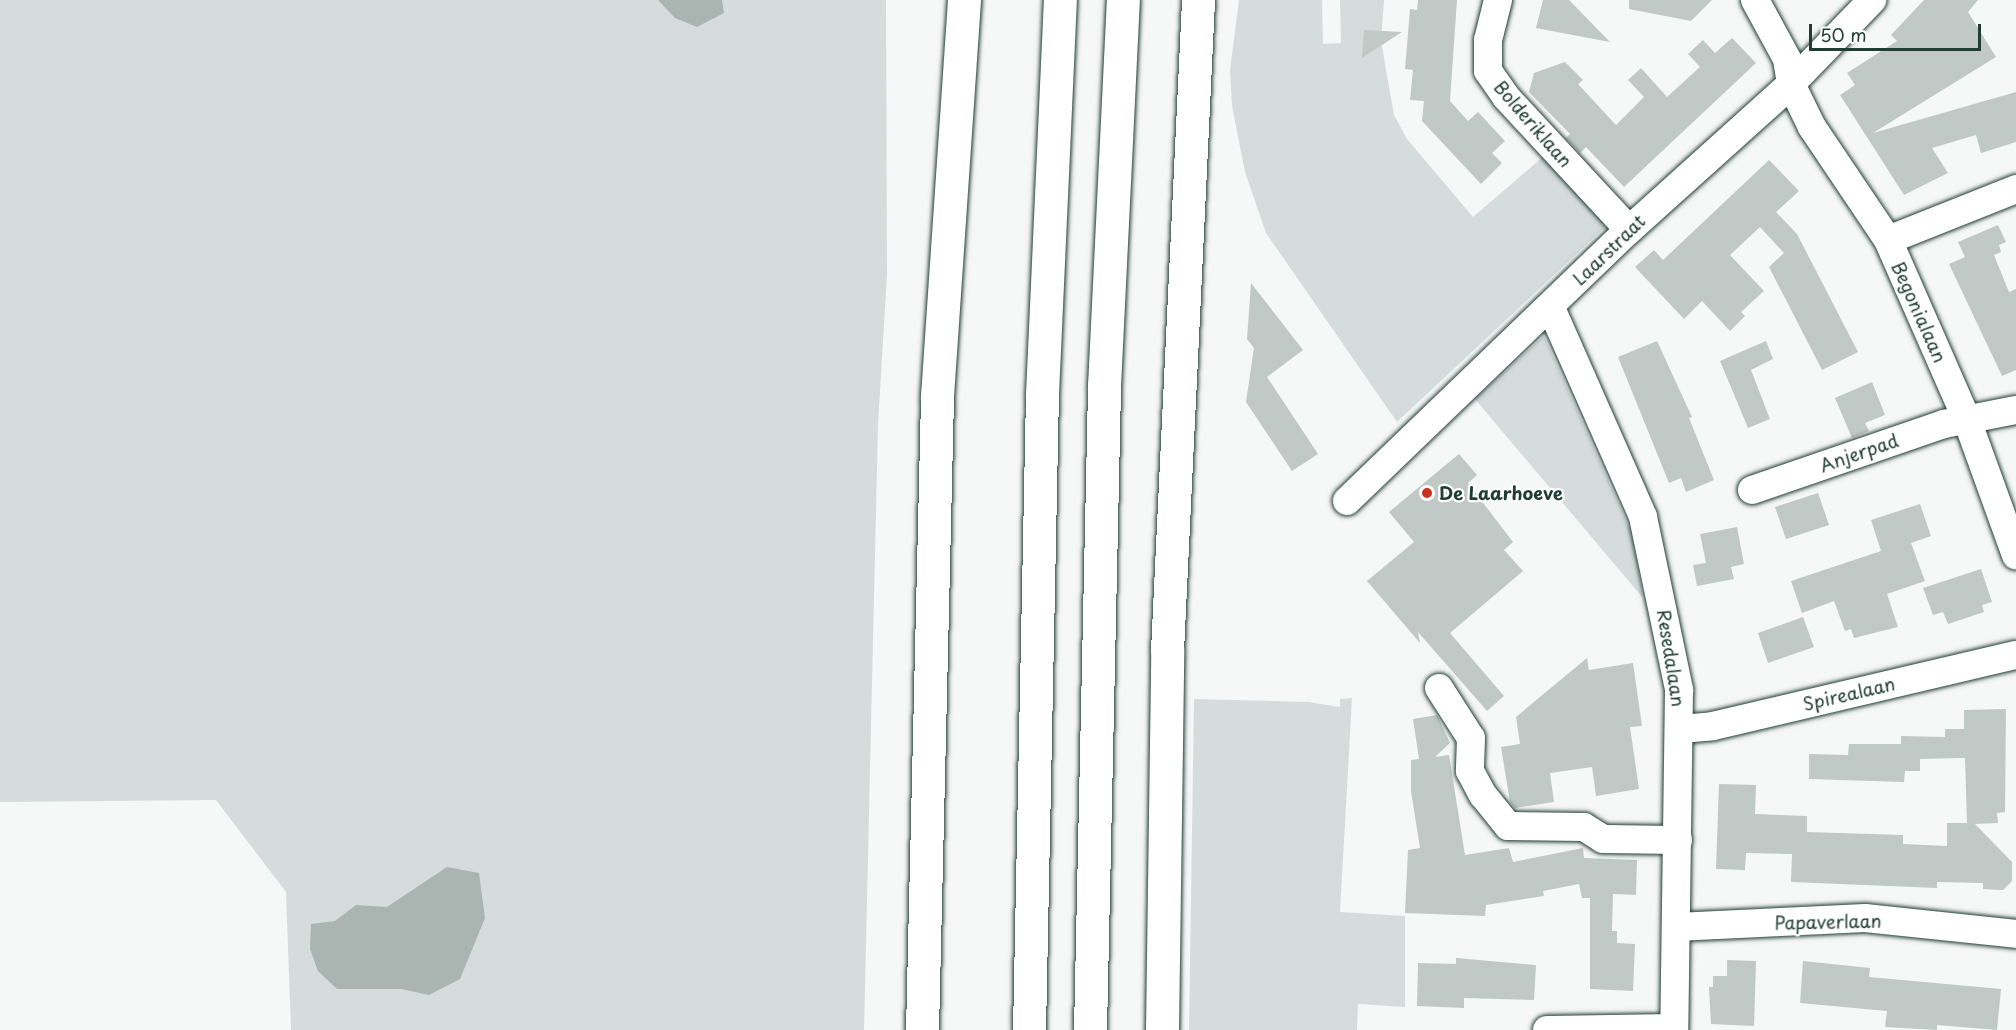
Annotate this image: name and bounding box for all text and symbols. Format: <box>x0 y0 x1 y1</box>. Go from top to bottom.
scale bar <box>1812 12 1984 50</box>
text: 50 m <box>1820 21 1867 48</box>
street label: Bolderiklaan <box>1490 76 1576 172</box>
street label: Laarstraat <box>1568 210 1650 290</box>
street label: Begonialaan <box>1887 258 1951 366</box>
street label: Anjerpad <box>1817 429 1901 477</box>
place label: De Laarhoeve <box>1439 482 1563 504</box>
marker: De Laarhoeve <box>1420 486 1434 500</box>
street label: Resedalaan <box>1653 608 1689 708</box>
street label: Spirealaan <box>1801 673 1897 715</box>
street label: Papaverlaan <box>1774 910 1882 934</box>

